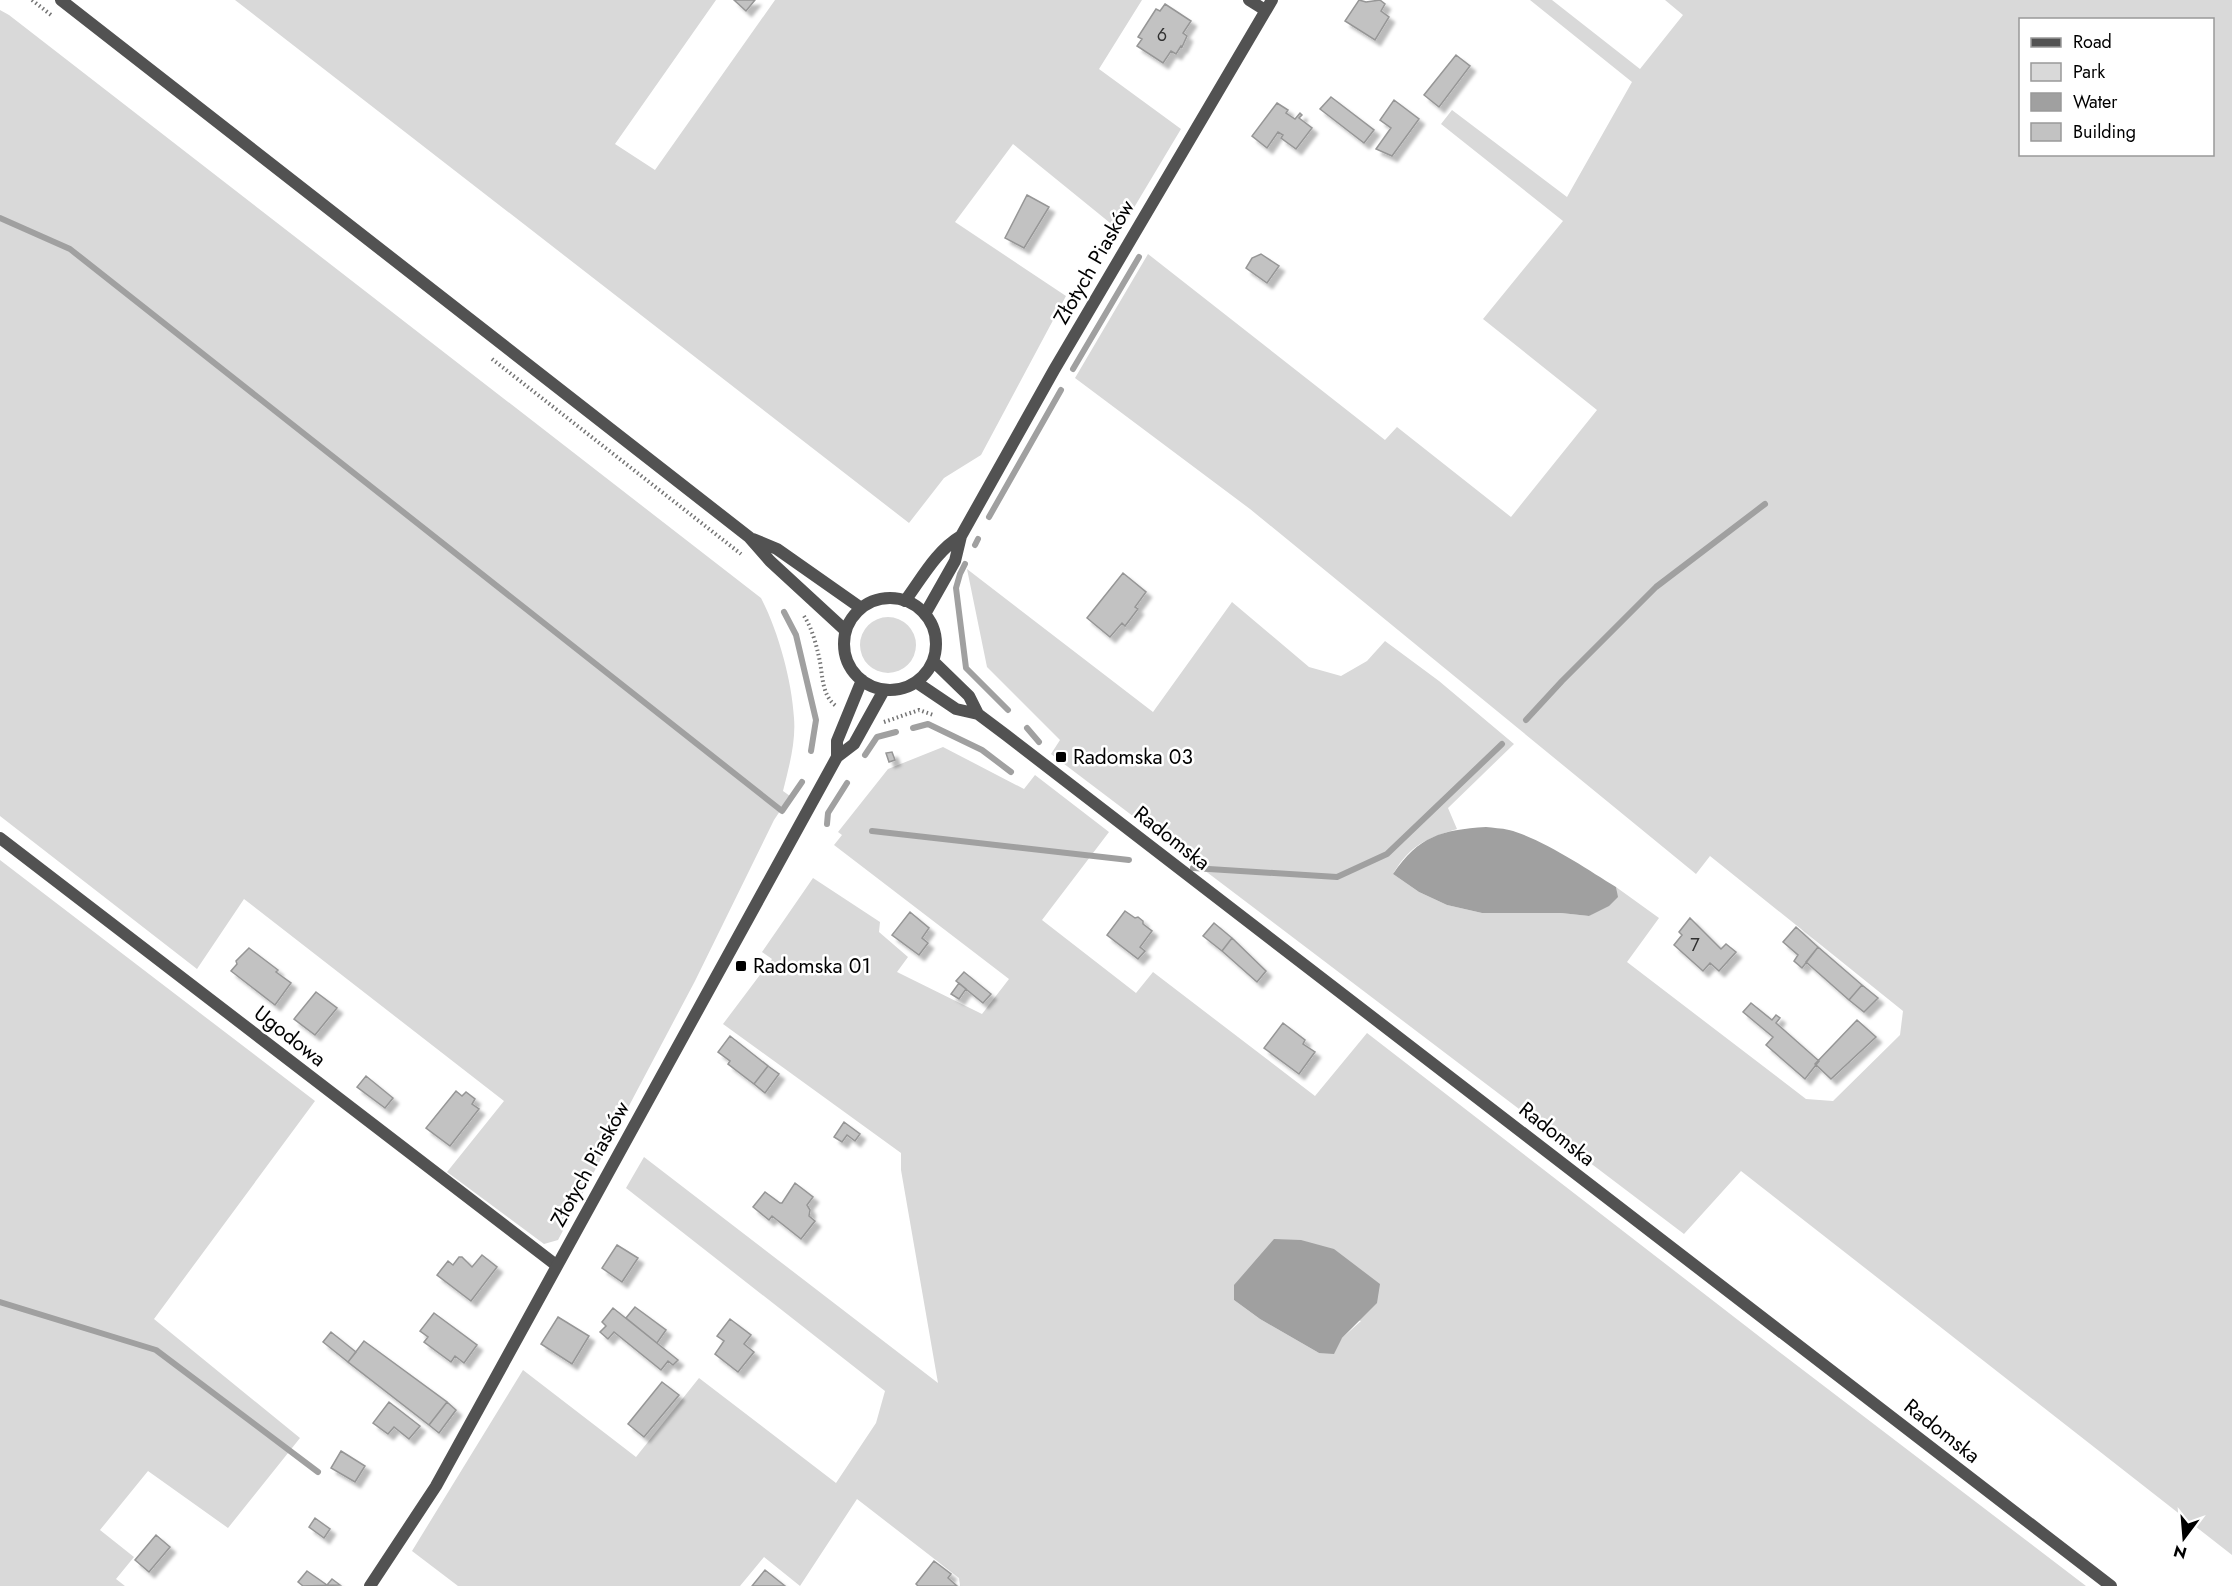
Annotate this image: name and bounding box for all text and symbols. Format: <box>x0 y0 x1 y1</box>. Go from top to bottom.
legend <box>2019 18 2214 156</box>
house number: 6 <box>1157 22 1167 48</box>
text: Road <box>2073 29 2112 55</box>
text: Park <box>2073 59 2105 85</box>
text: Water <box>2073 89 2118 115</box>
text: Building <box>2073 119 2136 145</box>
street label: Złotych Piasków <box>1046 194 1142 330</box>
place label: Radomska 03 <box>1073 742 1193 772</box>
marker: Radomska 03 <box>1054 750 1068 764</box>
street label: Radomska <box>1128 799 1216 877</box>
house number: 7 <box>1690 932 1700 958</box>
place label: Radomska 01 <box>753 951 871 981</box>
marker: Radomska 01 <box>734 959 748 973</box>
street label: Ugodowa <box>248 998 332 1074</box>
street label: Złotych Piasków <box>543 1095 637 1232</box>
street label: Radomska <box>1513 1095 1601 1173</box>
street label: Radomska <box>1898 1392 1986 1470</box>
north arrow <box>2154 1508 2214 1568</box>
text: N <box>2171 1539 2189 1565</box>

